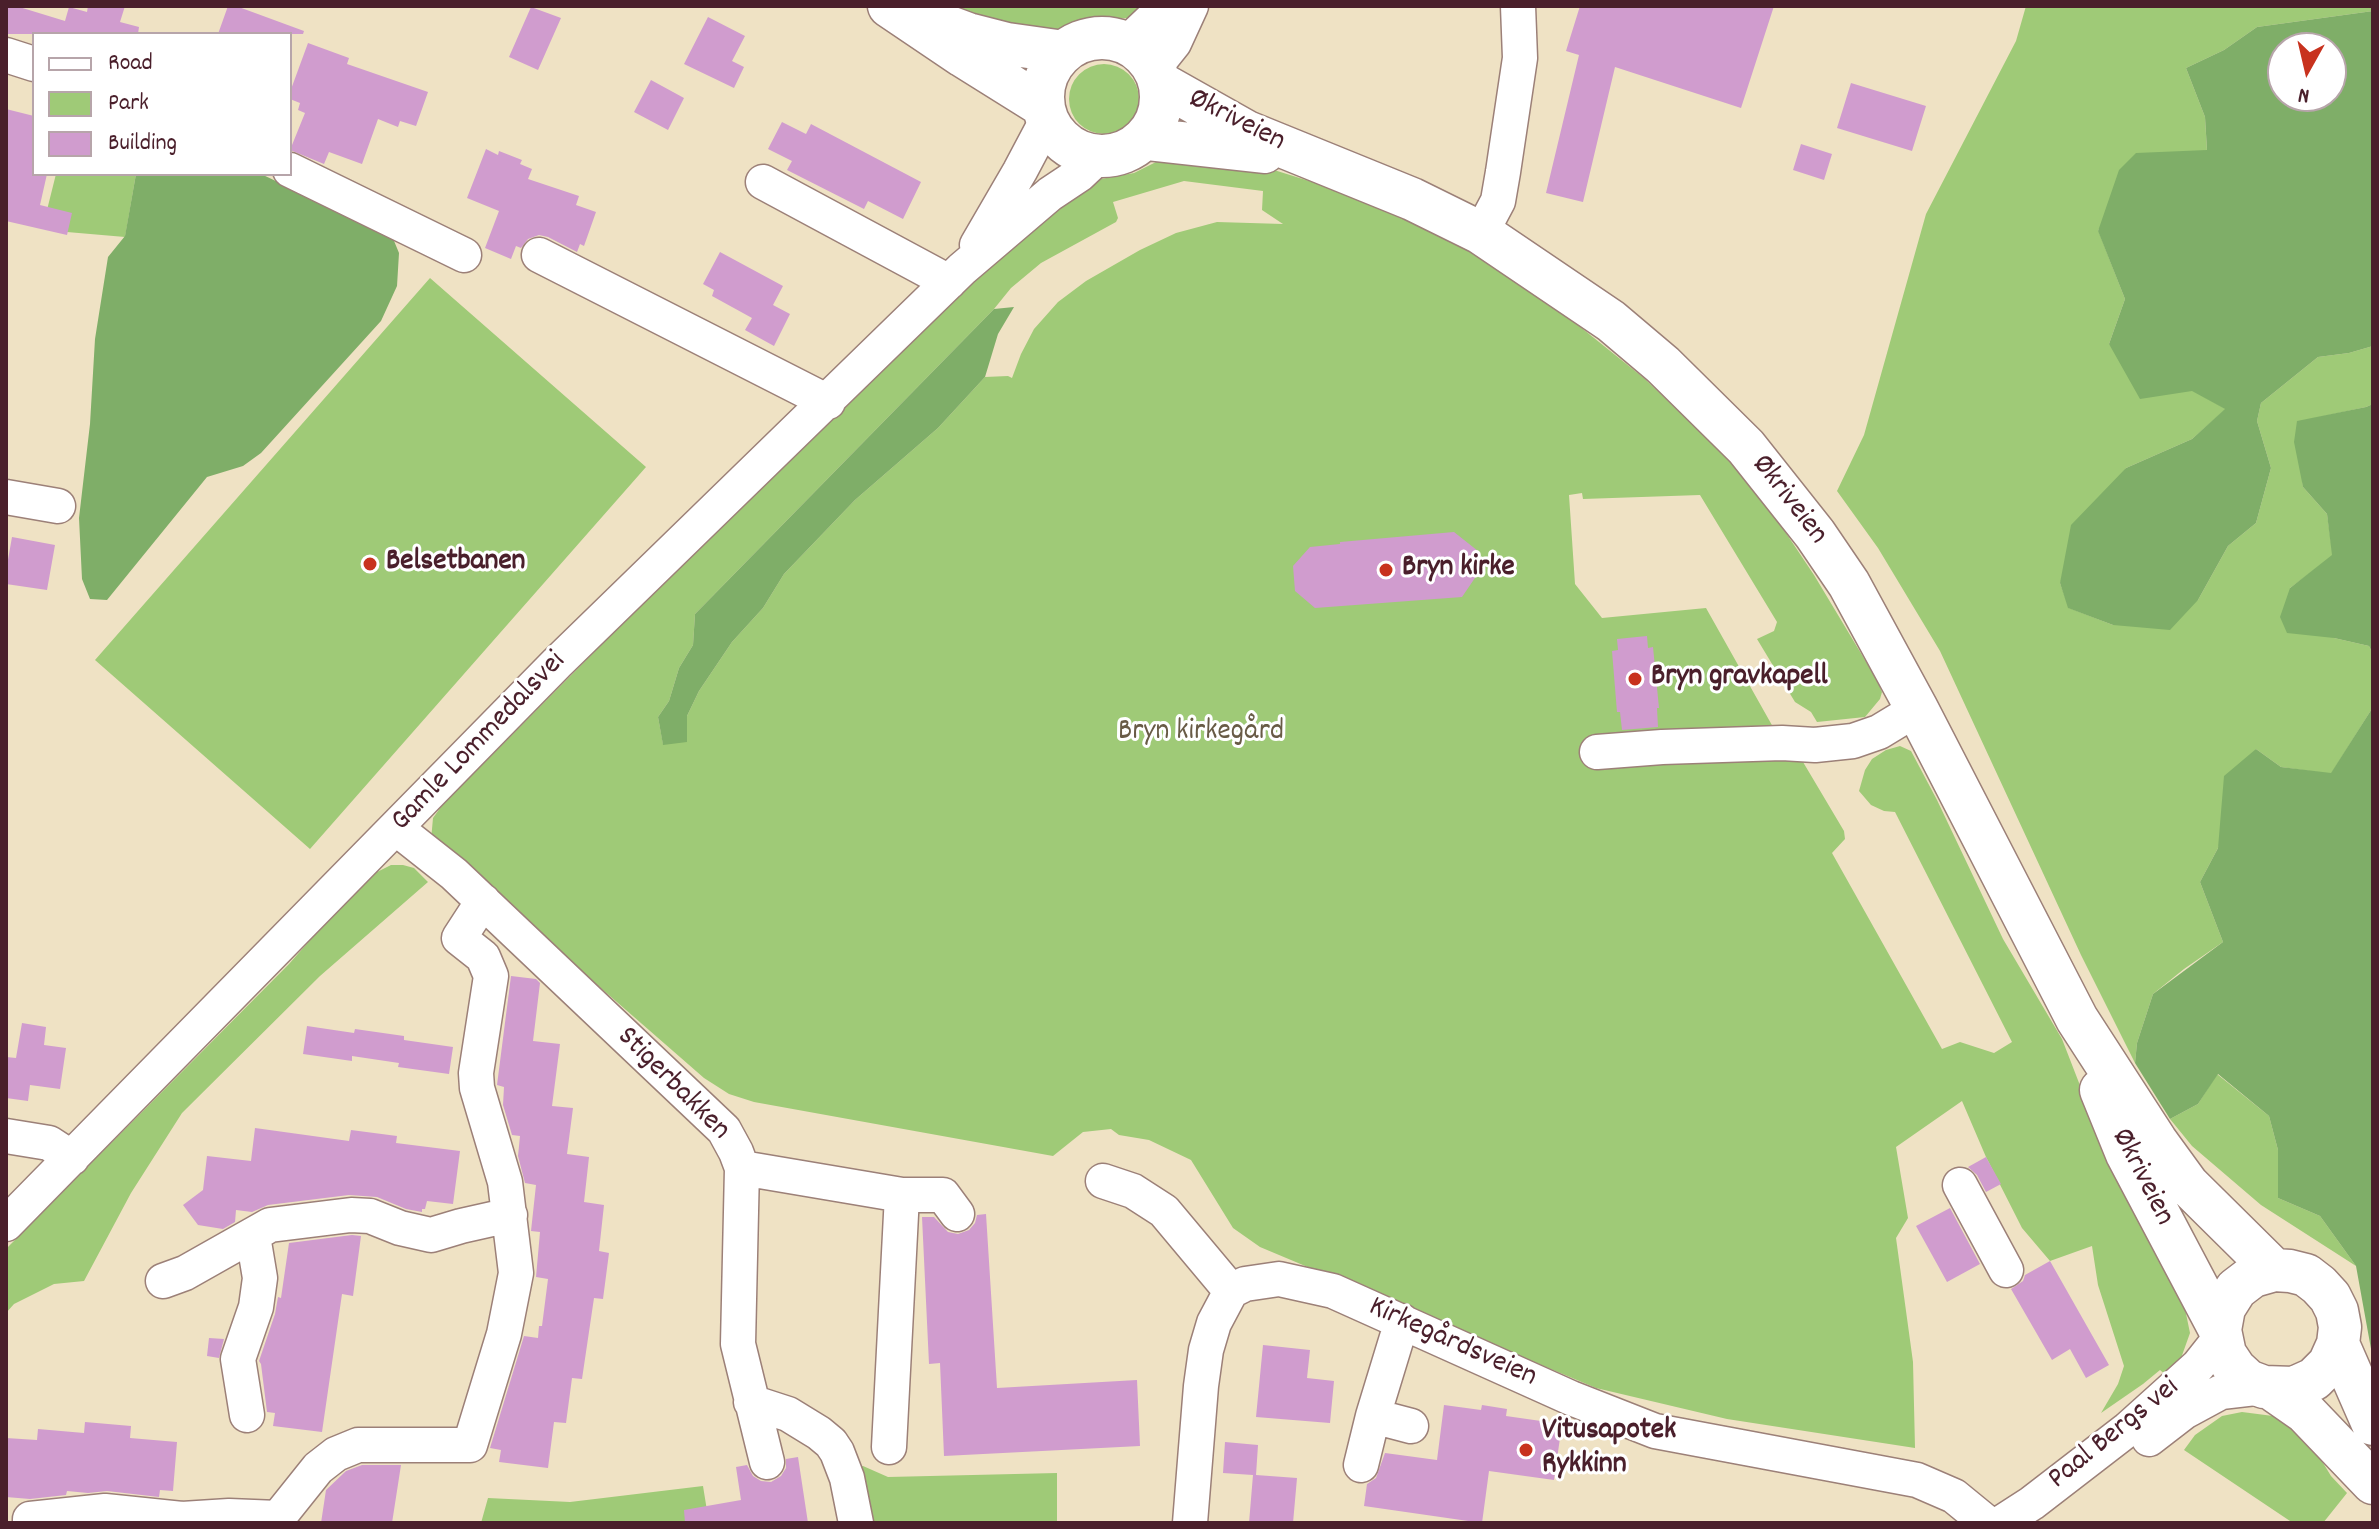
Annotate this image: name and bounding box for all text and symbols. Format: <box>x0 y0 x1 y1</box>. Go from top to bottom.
legend <box>32 32 292 176</box>
north arrow <box>2267 32 2347 112</box>
text: Road <box>108 47 153 81</box>
text: N <box>2296 78 2311 110</box>
street label: Økriveien <box>1182 82 1290 162</box>
text: Park <box>108 87 149 121</box>
text: Building <box>108 127 177 161</box>
street label: Økriveien <box>1742 449 1834 553</box>
place label: Belsetbanen <box>386 546 525 582</box>
place label: Bryn kirke <box>1402 552 1515 588</box>
marker: Belsetbanen <box>361 555 379 573</box>
marker: Bryn kirke <box>1377 561 1395 579</box>
street label: Gamle Lommedalsvei <box>385 646 575 840</box>
place label: Bryn gravkapell <box>1651 661 1828 697</box>
marker: Bryn gravkapell <box>1626 670 1644 688</box>
park label: Bryn kirkegård <box>1118 716 1284 752</box>
street label: Stigerbakken <box>608 1021 736 1149</box>
street label: Økriveien <box>2101 1124 2181 1232</box>
street label: Kirkegårdsveien <box>1362 1291 1542 1397</box>
street label: Paal Bergs vei <box>2042 1371 2188 1499</box>
place label: Vitusapotek Rykkinn <box>1542 1415 1676 1486</box>
marker: Vitusapotek Rykkinn <box>1517 1441 1535 1459</box>

